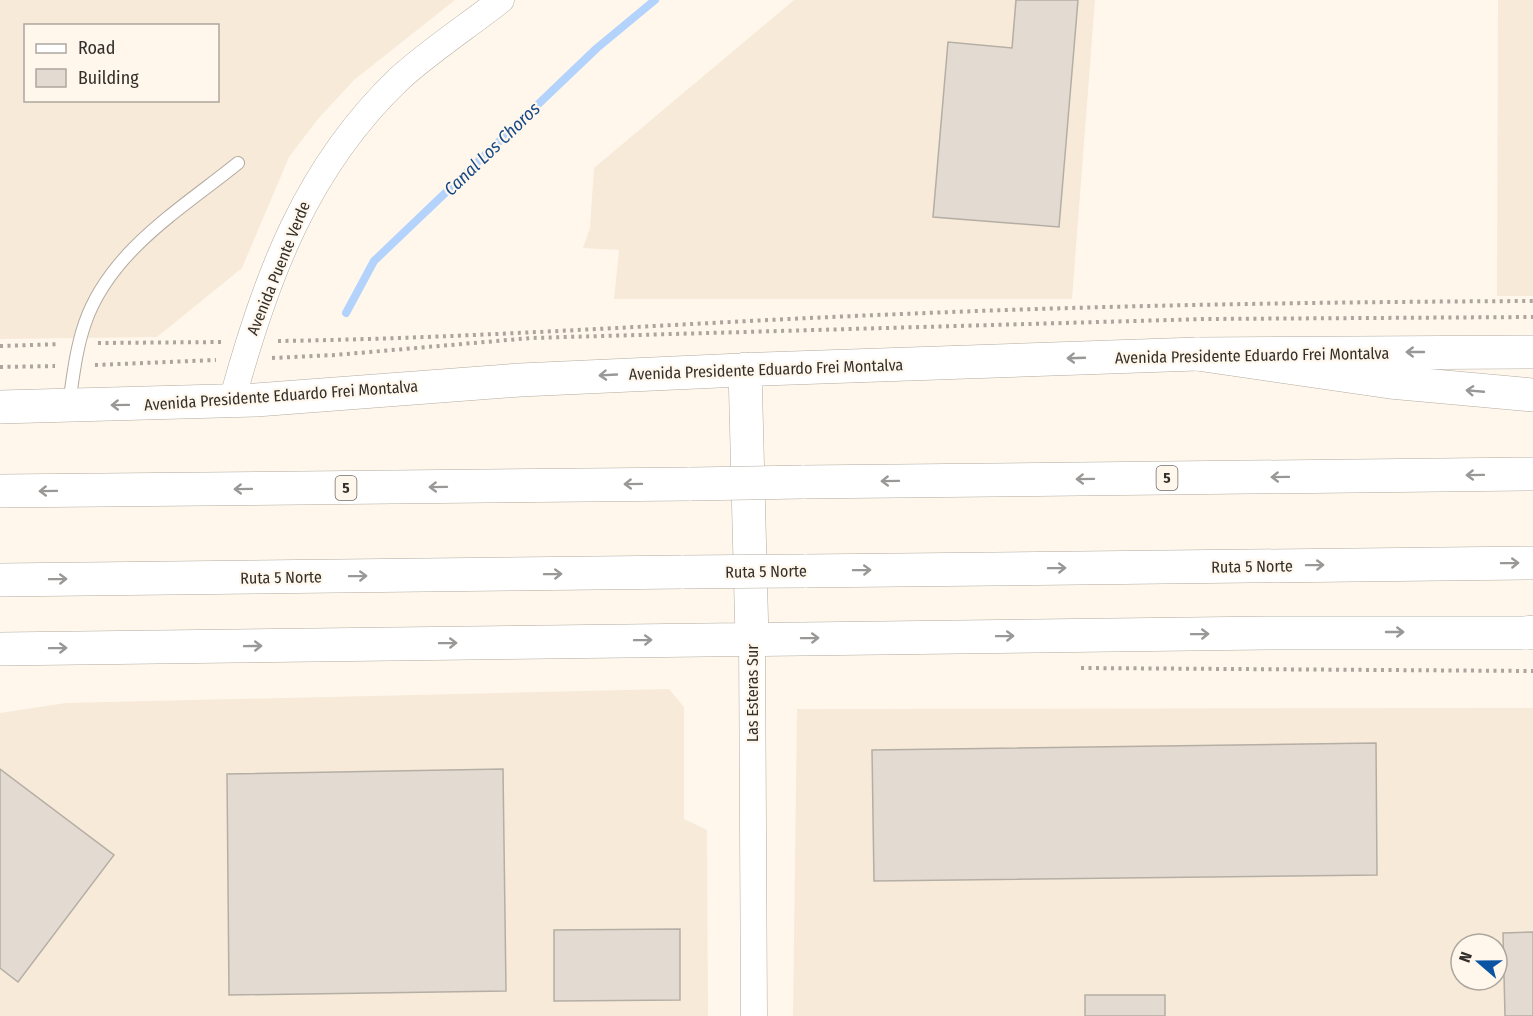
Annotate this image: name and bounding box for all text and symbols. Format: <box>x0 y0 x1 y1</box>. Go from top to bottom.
legend <box>24 24 219 102</box>
text: Road <box>78 37 115 59</box>
text: Building <box>78 67 139 89</box>
water label: Canal Los Choros <box>439 97 545 200</box>
street label: Avenida Puente Verde <box>243 198 314 338</box>
street label: Avenida Presidente Eduardo Frei Montalva <box>1115 344 1390 367</box>
one-way arrow <box>1405 346 1425 358</box>
one-way arrow <box>1067 352 1087 363</box>
street label: Avenida Presidente Eduardo Frei Montalva <box>629 355 904 384</box>
one-way arrow <box>599 369 619 380</box>
street label: Avenida Presidente Eduardo Frei Montalva <box>143 376 419 415</box>
one-way arrow <box>1465 385 1485 396</box>
one-way arrow <box>111 399 131 410</box>
road number: 5 <box>1156 466 1178 490</box>
one-way arrow <box>1465 469 1485 481</box>
one-way arrow <box>1270 471 1290 483</box>
one-way arrow <box>1075 473 1095 485</box>
road number: 5 <box>336 476 356 500</box>
one-way arrow <box>880 476 900 487</box>
one-way arrow <box>623 479 643 490</box>
one-way arrow <box>428 481 448 493</box>
one-way arrow <box>233 483 253 495</box>
one-way arrow <box>38 485 58 497</box>
street label: Ruta 5 Norte <box>1211 556 1293 577</box>
one-way arrow <box>1499 557 1519 569</box>
one-way arrow <box>1304 559 1324 571</box>
street label: Ruta 5 Norte <box>725 561 807 582</box>
one-way arrow <box>1047 562 1067 574</box>
one-way arrow <box>852 564 872 576</box>
street label: Ruta 5 Norte <box>240 567 322 588</box>
one-way arrow <box>543 568 563 580</box>
one-way arrow <box>348 570 368 582</box>
one-way arrow <box>48 573 68 585</box>
one-way arrow <box>1385 626 1405 638</box>
one-way arrow <box>1190 628 1210 640</box>
one-way arrow <box>995 630 1015 642</box>
one-way arrow <box>800 632 820 644</box>
one-way arrow <box>633 635 653 646</box>
one-way arrow <box>438 637 458 649</box>
one-way arrow <box>243 640 263 652</box>
one-way arrow <box>48 643 68 654</box>
street label: Las Esteras Sur <box>743 644 762 742</box>
north arrow <box>1449 932 1509 992</box>
text: N <box>1455 949 1476 965</box>

